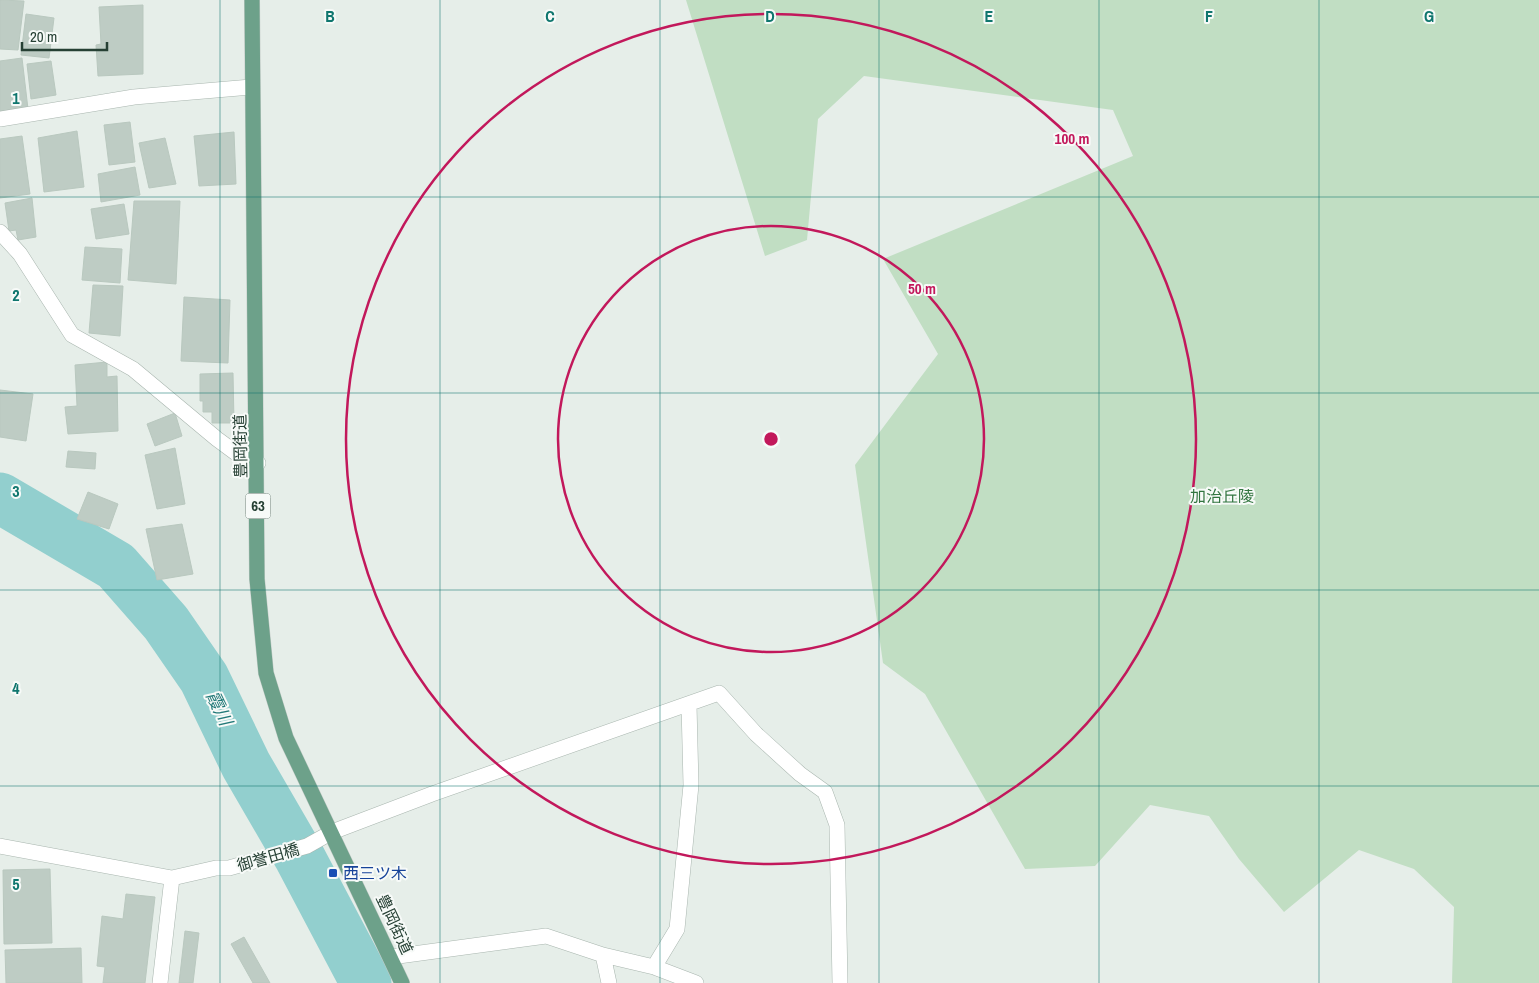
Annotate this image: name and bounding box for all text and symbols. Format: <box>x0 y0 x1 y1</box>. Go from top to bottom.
text: B <box>325 5 335 27</box>
text: C <box>545 5 555 27</box>
text: D <box>765 5 775 27</box>
text: E <box>985 5 994 27</box>
text: F <box>1205 5 1213 27</box>
text: G <box>1424 5 1434 27</box>
scale bar <box>22 20 108 52</box>
text: 20 m <box>30 26 57 47</box>
text: 1 <box>12 87 20 109</box>
text: 100 m <box>1055 128 1089 149</box>
text: 50 m <box>908 278 936 299</box>
text: 2 <box>12 284 20 306</box>
street label: 豊岡街道 <box>228 414 252 478</box>
centre of rings <box>762 430 780 448</box>
text: 3 <box>12 480 20 502</box>
park label: 加治丘陵 <box>1190 485 1254 507</box>
road number: 63 <box>246 494 270 518</box>
text: 4 <box>12 677 20 699</box>
water label: 霞川 <box>200 686 239 731</box>
street label: 御誉田橋 <box>234 838 302 876</box>
place label: 西三ツ木 <box>343 862 407 884</box>
marker: 西三ツ木 <box>327 867 339 879</box>
text: 5 <box>12 873 20 895</box>
street label: 豊岡街道 <box>372 890 418 958</box>

